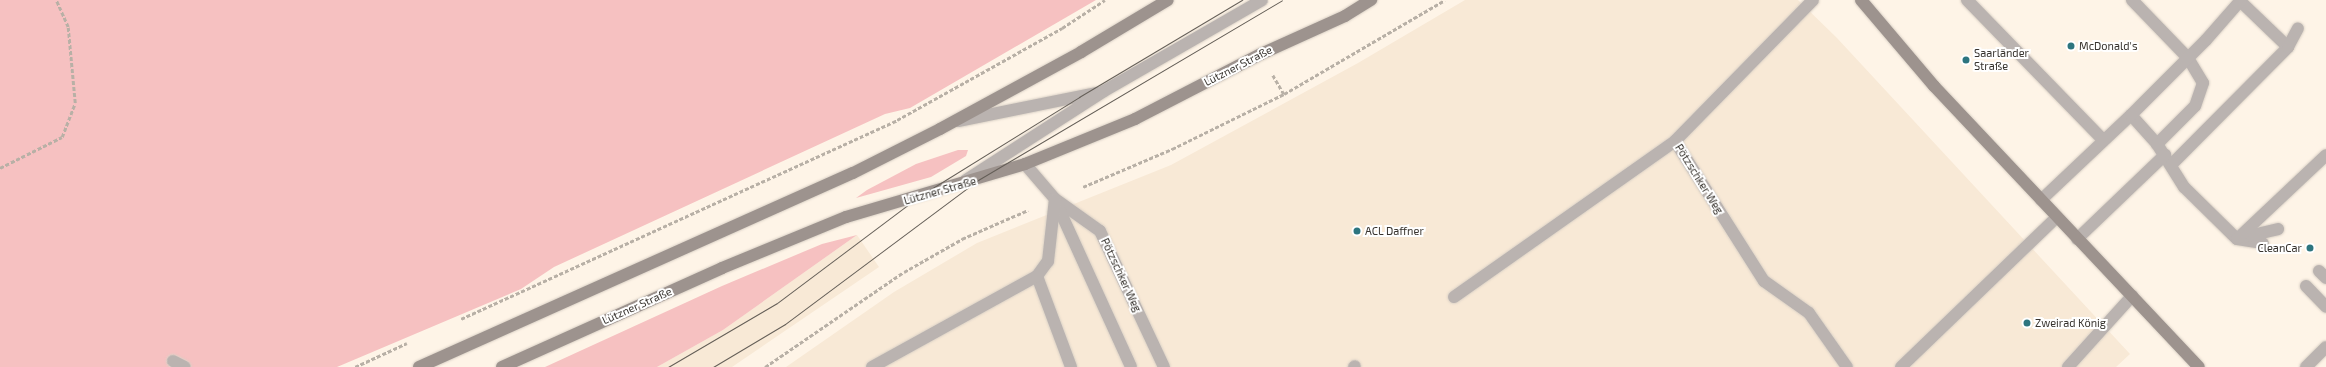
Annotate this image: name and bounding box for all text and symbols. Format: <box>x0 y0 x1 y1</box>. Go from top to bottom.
place label: McDonald's <box>2079 39 2137 53</box>
marker: McDonald's <box>2066 41 2076 51</box>
street label: Lützner Straße <box>1202 43 1274 89</box>
place label: Saarländer Straße <box>1974 47 2029 73</box>
marker: Saarländer Straße <box>1961 55 1971 65</box>
street label: Pötzschker Weg <box>1672 141 1726 217</box>
street label: Lützner Straße <box>902 174 978 208</box>
place label: ACL Daffner <box>1365 224 1424 238</box>
marker: ACL Daffner <box>1352 226 1362 236</box>
street label: Pötzschker Weg <box>1098 236 1144 314</box>
place label: CleanCar <box>2257 241 2302 255</box>
marker: CleanCar <box>2305 243 2315 253</box>
street label: Lützner Straße <box>600 285 674 327</box>
place label: Zweirad König <box>2035 316 2106 330</box>
marker: Zweirad König <box>2022 318 2032 328</box>

